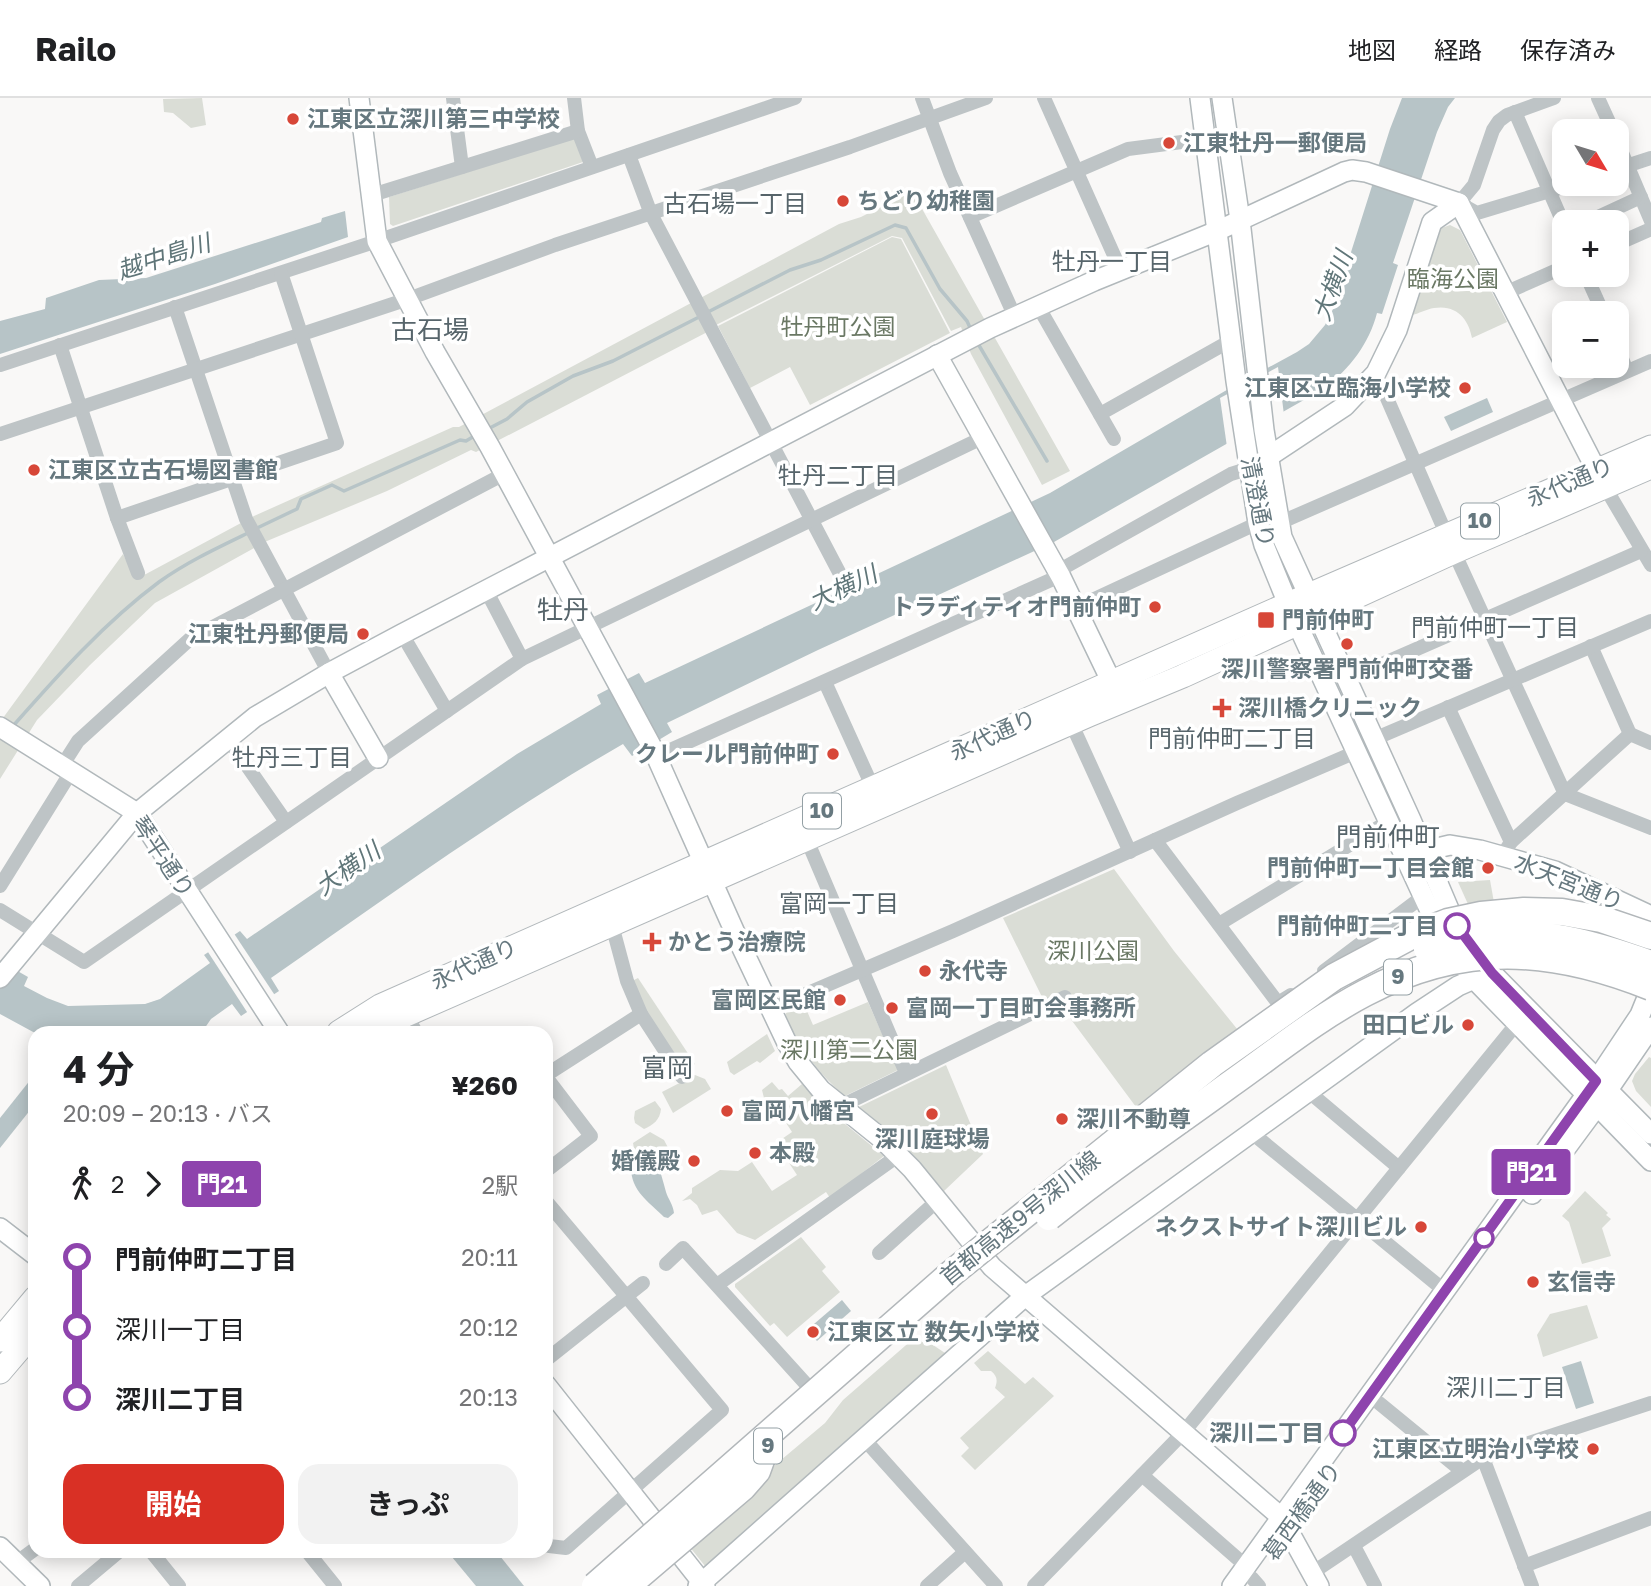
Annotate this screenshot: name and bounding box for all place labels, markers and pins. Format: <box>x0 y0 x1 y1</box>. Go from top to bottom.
place label: 江東区立深川第三中学校 <box>307 104 560 132</box>
marker: 江東区立深川第三中学校 <box>285 111 301 127</box>
place label: 江東牡丹一郵便局 <box>1183 128 1367 156</box>
marker: 江東牡丹一郵便局 <box>1161 135 1177 151</box>
place label: ちどり幼稚園 <box>857 186 995 214</box>
marker: ちどり幼稚園 <box>835 193 851 209</box>
place label: 江東区立臨海小学校 <box>1244 373 1451 401</box>
marker: 江東区立臨海小学校 <box>1457 380 1473 396</box>
place label: 江東区立古石場図書館 <box>48 455 278 483</box>
marker: 江東区立古石場図書館 <box>26 462 42 478</box>
place label: トラディティオ門前仲町 <box>891 592 1141 620</box>
marker: トラディティオ門前仲町 <box>1147 599 1163 615</box>
place label: 門前仲町 <box>1282 605 1374 633</box>
marker: 門前仲町 <box>1256 610 1276 630</box>
place label: 江東牡丹郵便局 <box>188 619 349 647</box>
marker: 江東牡丹郵便局 <box>355 626 371 642</box>
marker: 深川警察署門前仲町交番 <box>1339 636 1355 652</box>
place label: 深川警察署門前仲町交番 <box>1221 654 1474 682</box>
place label: 深川橋クリニック <box>1238 693 1422 721</box>
marker: 深川橋クリニック <box>1212 698 1232 718</box>
place label: クレール門前仲町 <box>635 739 819 767</box>
marker: クレール門前仲町 <box>825 746 841 762</box>
place label: 門前仲町一丁目会館 <box>1267 853 1474 881</box>
marker: 門前仲町一丁目会館 <box>1480 860 1496 876</box>
place label: 門前仲町二丁目 <box>1277 911 1438 939</box>
marker: 門前仲町二丁目 <box>1444 913 1470 939</box>
place label: かとう治療院 <box>668 927 806 955</box>
marker: かとう治療院 <box>642 932 662 952</box>
place label: 永代寺 <box>939 956 1008 984</box>
marker: 永代寺 <box>917 963 933 979</box>
place label: 富岡区民館 <box>711 985 826 1013</box>
marker: 富岡区民館 <box>832 992 848 1008</box>
place label: 富岡一丁目町会事務所 <box>906 993 1136 1021</box>
marker: 富岡一丁目町会事務所 <box>884 1000 900 1016</box>
place label: 田口ビル <box>1362 1010 1454 1038</box>
marker: 田口ビル <box>1460 1017 1476 1033</box>
place label: 富岡八幡宮 <box>741 1096 856 1124</box>
marker: 富岡八幡宮 <box>719 1103 735 1119</box>
place label: 深川不動尊 <box>1076 1104 1191 1132</box>
marker: 深川庭球場 <box>924 1106 940 1122</box>
marker: 深川不動尊 <box>1054 1111 1070 1127</box>
place label: 深川庭球場 <box>875 1124 990 1152</box>
place label: 本殿 <box>769 1138 815 1166</box>
marker: 本殿 <box>747 1145 763 1161</box>
place label: 婚儀殿 <box>611 1146 680 1174</box>
marker: 婚儀殿 <box>686 1153 702 1169</box>
place label: ネクストサイト深川ビル <box>1155 1212 1407 1240</box>
marker: ネクストサイト深川ビル <box>1413 1219 1429 1235</box>
unlabelled marker <box>1474 1228 1494 1248</box>
place label: 玄信寺 <box>1547 1267 1616 1295</box>
marker: 玄信寺 <box>1525 1274 1541 1290</box>
place label: 江東区立 数矢小学校 <box>827 1317 1040 1345</box>
marker: 江東区立 数矢小学校 <box>805 1324 821 1340</box>
place label: 深川二丁目 <box>1209 1418 1324 1446</box>
marker: 深川二丁目 <box>1330 1420 1356 1446</box>
place label: 江東区立明治小学校 <box>1372 1434 1579 1462</box>
marker: 江東区立明治小学校 <box>1585 1441 1601 1457</box>

